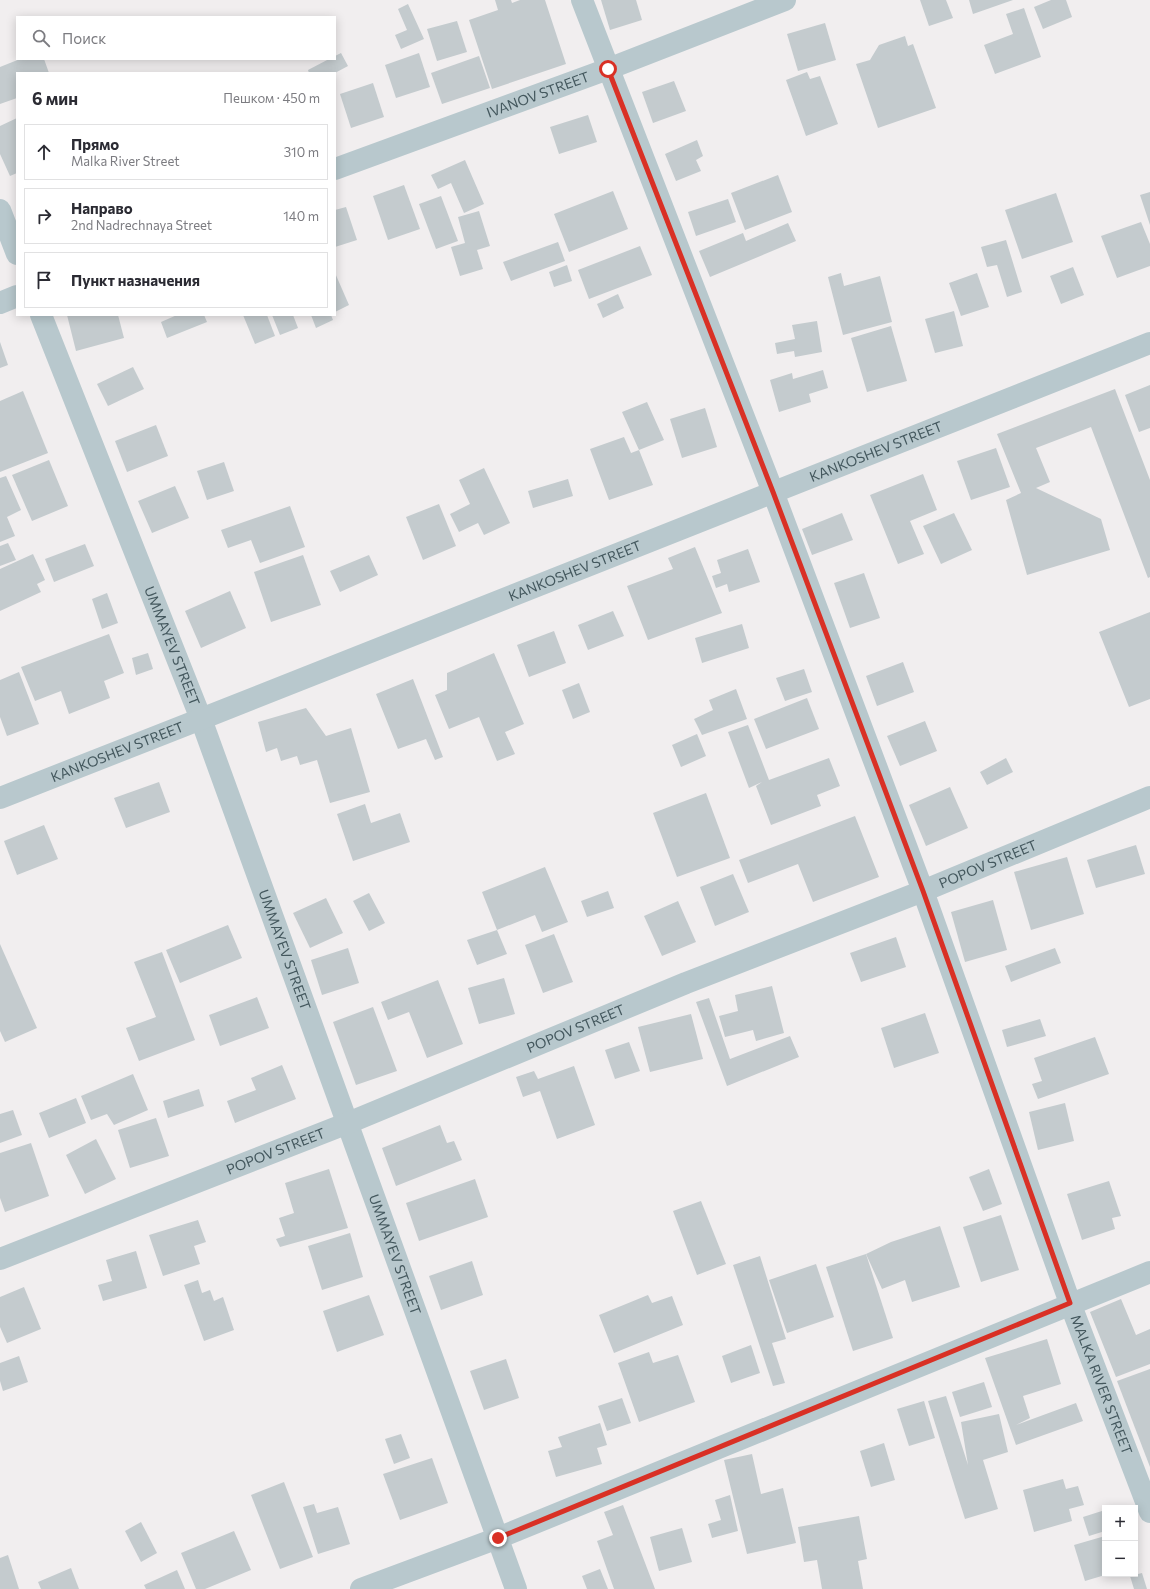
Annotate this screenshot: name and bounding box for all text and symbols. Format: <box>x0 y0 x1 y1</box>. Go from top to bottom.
search box <box>16 16 336 60</box>
icon: search <box>30 27 52 49</box>
text: Поиск <box>62 29 106 47</box>
route start <box>599 60 617 78</box>
street label: IVANOV STREET <box>484 68 591 121</box>
text: 6 мин <box>32 88 78 109</box>
text: Пешком · 450 m <box>223 90 320 106</box>
text: Прямо <box>71 135 119 153</box>
icon: ahead <box>33 141 55 163</box>
text: 310 m <box>284 144 319 160</box>
text: Malka River Street <box>71 153 180 169</box>
text: Направо <box>71 199 133 217</box>
icon: right <box>33 205 55 227</box>
text: 140 m <box>283 208 319 224</box>
text: 2nd Nadrechnaya Street <box>71 217 212 233</box>
icon: arrive <box>33 269 55 291</box>
text: Пункт назначения <box>71 271 200 289</box>
street label: KANKOSHEV STREET <box>807 417 945 485</box>
street label: KANKOSHEV STREET <box>506 536 643 604</box>
street label: UMMAYEV STREET <box>141 584 204 708</box>
street label: KANKOSHEV STREET <box>48 718 186 785</box>
street label: POPOV STREET <box>936 836 1039 891</box>
street label: UMMAYEV STREET <box>255 887 315 1012</box>
street label: POPOV STREET <box>524 1000 627 1056</box>
street label: POPOV STREET <box>224 1124 327 1178</box>
street label: UMMAYEV STREET <box>366 1192 425 1317</box>
street label: MALKA RIVER STREET <box>1067 1312 1136 1457</box>
map controls <box>1102 1505 1138 1577</box>
button: + <box>1102 1505 1138 1541</box>
route end <box>489 1529 507 1547</box>
button: − <box>1102 1541 1138 1577</box>

